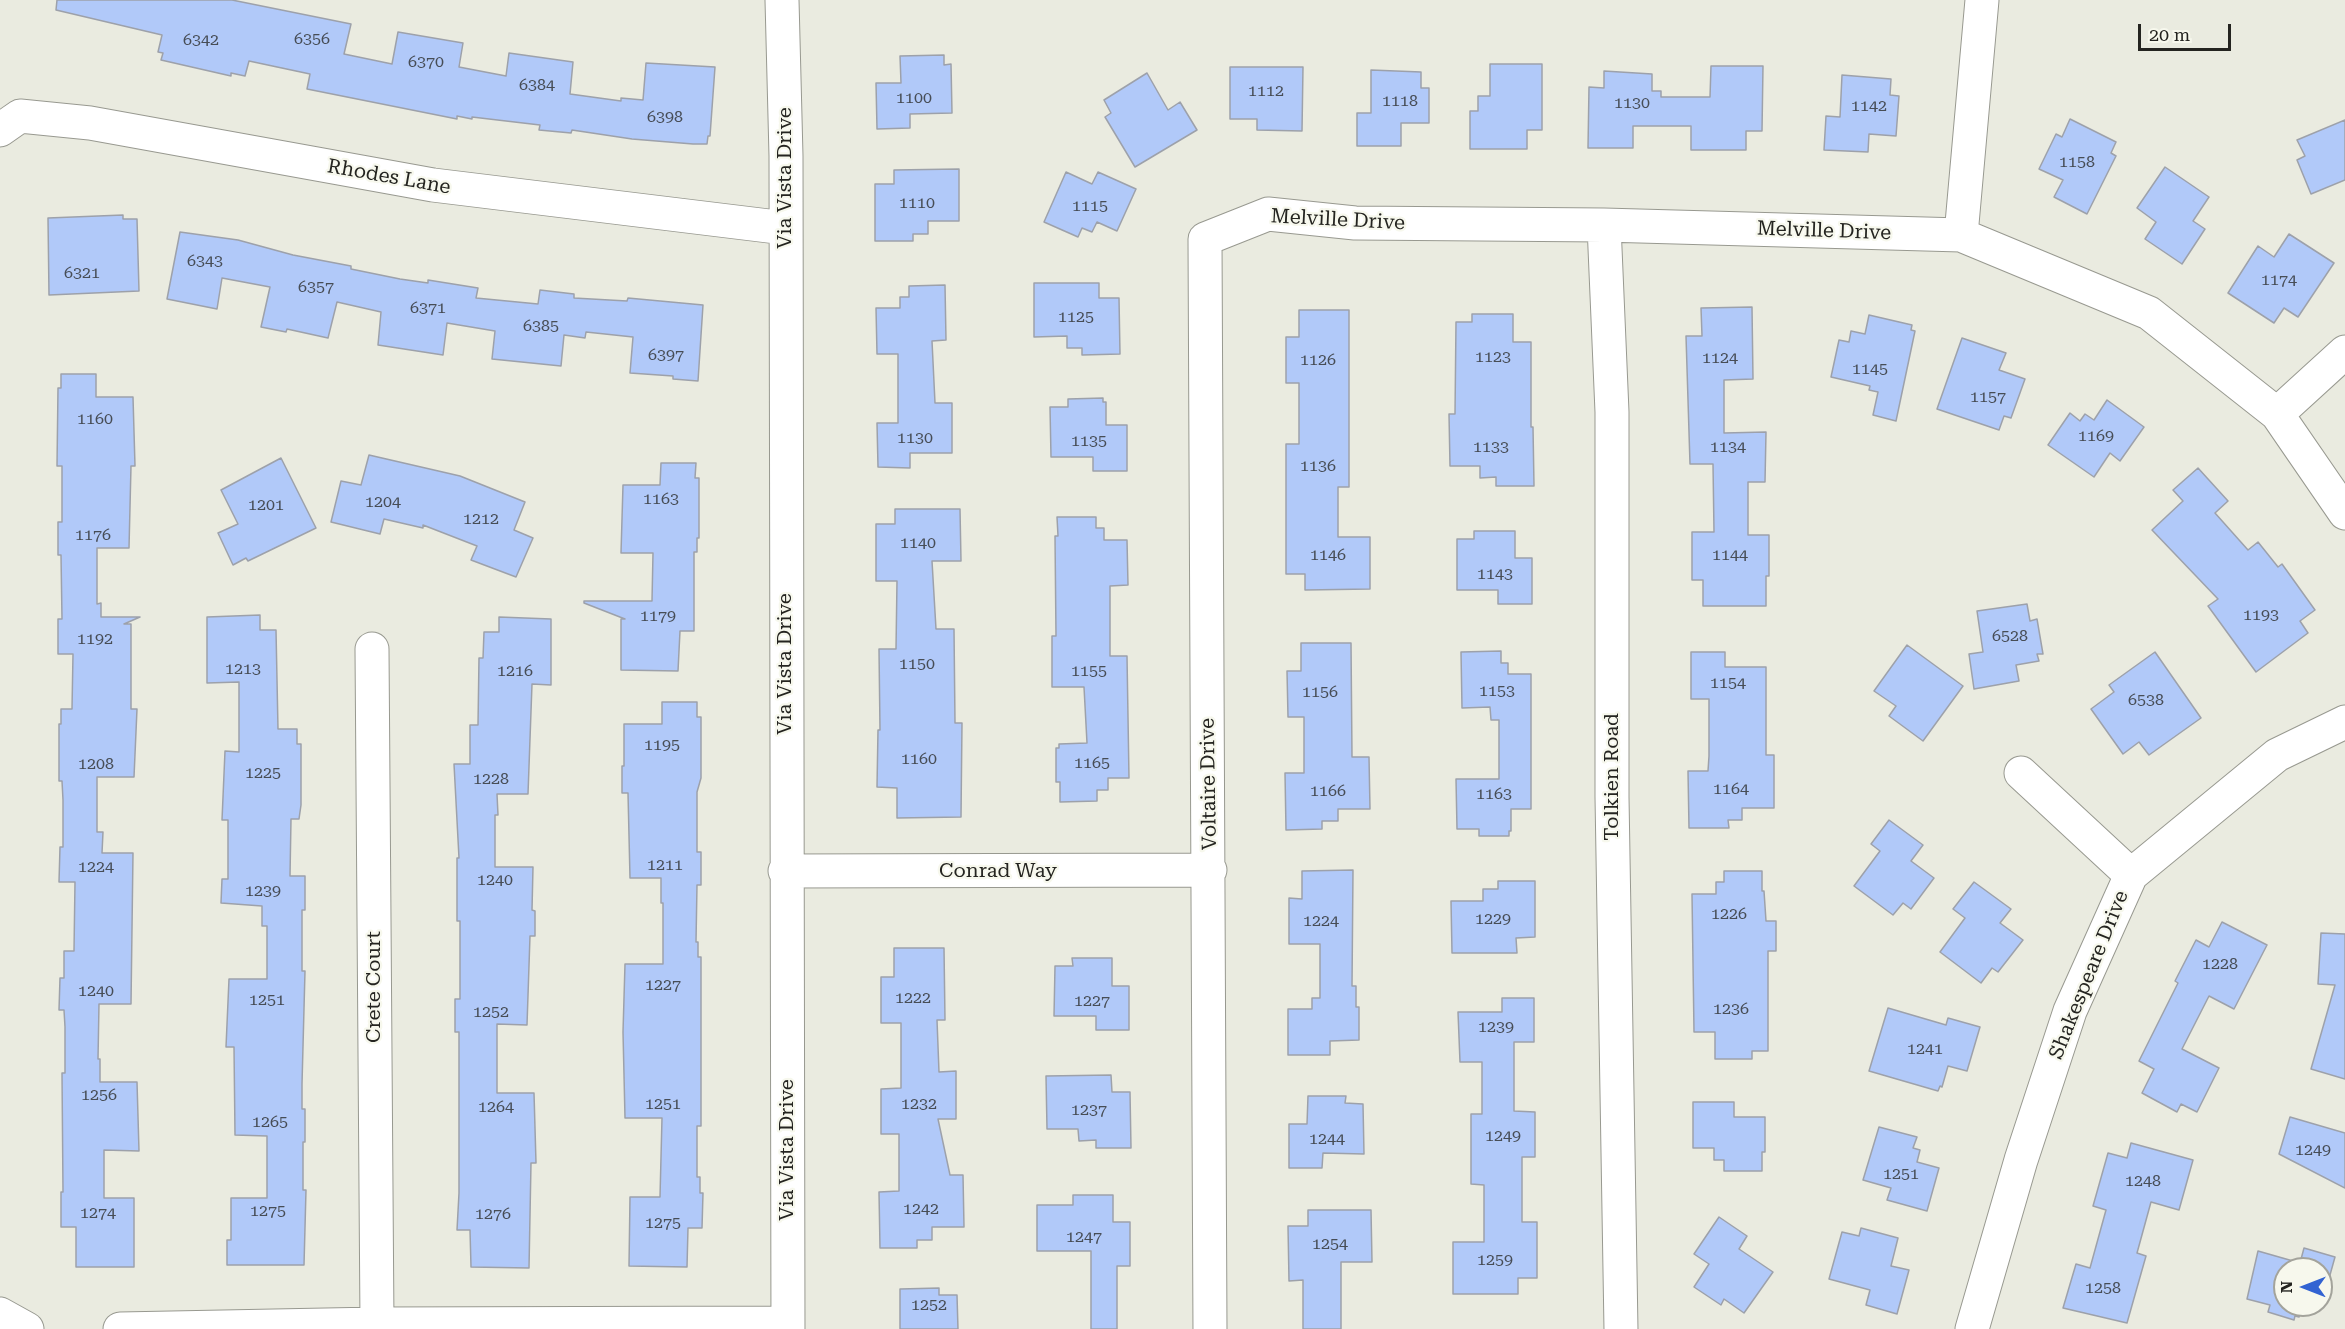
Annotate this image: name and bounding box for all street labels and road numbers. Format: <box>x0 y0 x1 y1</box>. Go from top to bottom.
street label: Via Vista Drive <box>773 107 797 249</box>
street label: Rhodes Lane <box>325 154 453 200</box>
street label: Melville Drive <box>1270 204 1406 236</box>
street label: Melville Drive <box>1756 217 1892 245</box>
street label: Via Vista Drive <box>773 593 797 735</box>
street label: Tolkien Road <box>1600 713 1624 841</box>
street label: Voltaire Drive <box>1196 718 1222 850</box>
street label: Conrad Way <box>939 859 1057 883</box>
street label: Shakespeare Drive <box>2044 887 2134 1063</box>
street label: Crete Court <box>362 931 386 1043</box>
street label: Via Vista Drive <box>775 1079 799 1221</box>

